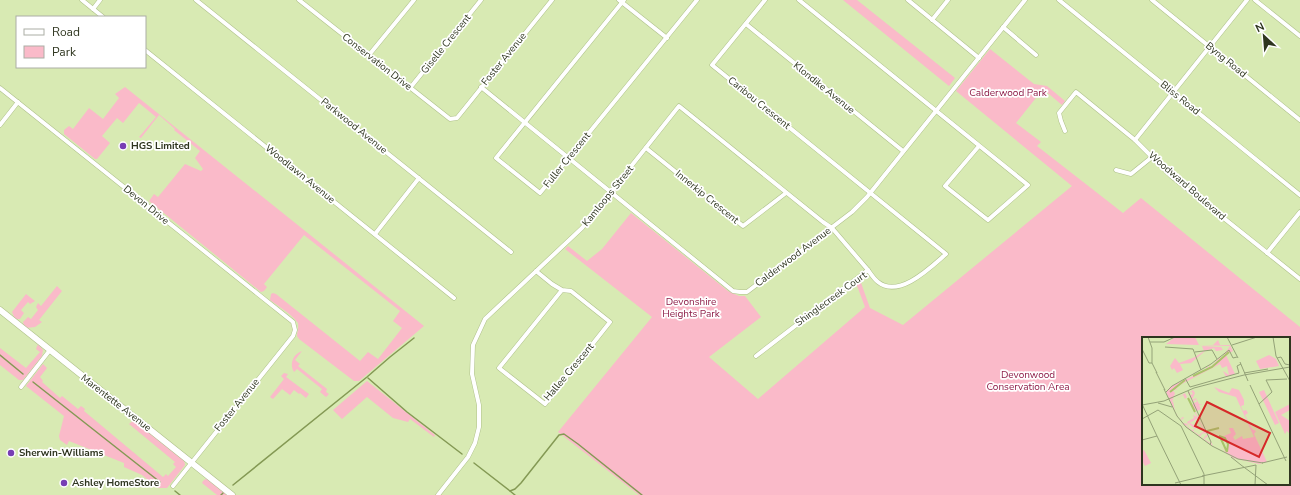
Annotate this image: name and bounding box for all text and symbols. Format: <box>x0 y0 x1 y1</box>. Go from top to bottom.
street label: Giselle Crescent <box>418 11 475 77</box>
legend <box>16 16 146 68</box>
north arrow <box>1244 16 1284 56</box>
text: N <box>1253 19 1267 36</box>
text: Road <box>52 24 80 40</box>
street label: Conservation Drive <box>339 30 415 94</box>
street label: Foster Avenue <box>478 30 530 88</box>
street label: Byng Road <box>1202 39 1250 81</box>
text: Park <box>52 44 77 60</box>
street label: Klondike Avenue <box>790 59 858 117</box>
street label: Caribou Crescent <box>725 73 794 133</box>
street label: Bliss Road <box>1157 78 1203 118</box>
park label: Calderwood Park <box>969 86 1048 100</box>
street label: Parkwood Avenue <box>318 95 390 157</box>
street label: Fuller Crescent <box>540 129 594 191</box>
place label: HGS Limited <box>131 139 190 153</box>
marker: HGS Limited <box>118 141 128 151</box>
street label: Woodlawn Avenue <box>262 141 338 207</box>
street label: Woodward Boulevard <box>1145 148 1229 224</box>
street label: Kamloops Street <box>579 162 637 229</box>
street label: Innerkip Crescent <box>672 167 742 227</box>
street label: Devon Drive <box>120 182 172 228</box>
street label: Calderwood Avenue <box>752 224 834 290</box>
street label: Shinglecreek Court <box>792 268 870 330</box>
park label: Devonshire Heights Park <box>662 295 721 321</box>
inset map <box>1142 337 1290 485</box>
street label: Hallee Crescent <box>541 340 598 404</box>
park label: Devonwood Conservation Area <box>986 368 1070 394</box>
street label: Marentette Avenue <box>78 371 154 435</box>
street label: Foster Avenue <box>211 376 263 434</box>
place label: Sherwin-Williams <box>19 446 103 460</box>
marker: Sherwin-Williams <box>6 448 16 458</box>
place label: Ashley HomeStore <box>72 476 160 490</box>
marker: Ashley HomeStore <box>59 478 69 488</box>

